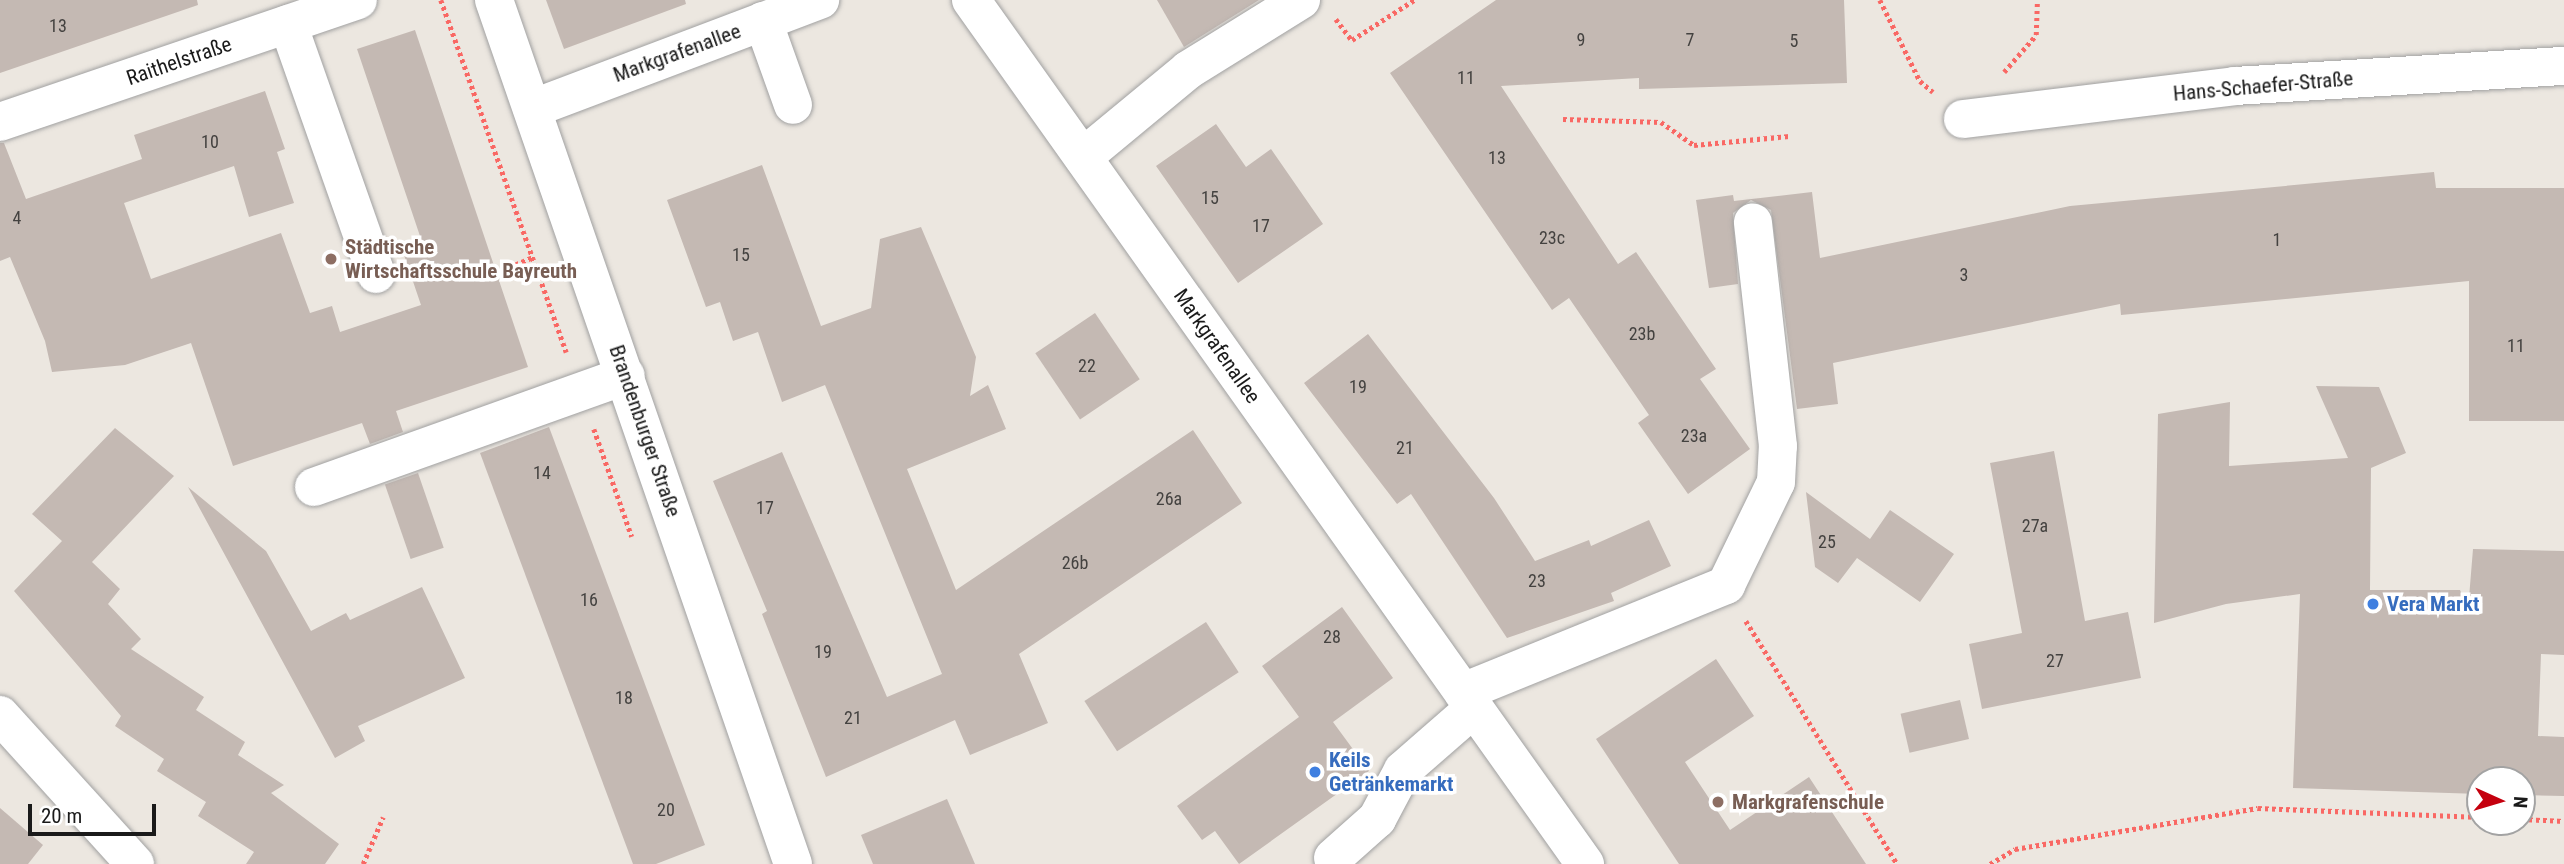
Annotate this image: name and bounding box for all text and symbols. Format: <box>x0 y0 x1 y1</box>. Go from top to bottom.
house number: 13 <box>49 15 67 37</box>
street label: Markgrafenallee <box>610 18 744 88</box>
house number: 9 <box>1577 29 1585 51</box>
house number: 7 <box>1686 29 1694 51</box>
house number: 5 <box>1790 30 1798 52</box>
street label: Raithelstraße <box>123 31 235 91</box>
street label: Hans-Schaefer-Straße <box>2172 66 2354 106</box>
house number: 11 <box>1457 67 1475 89</box>
house number: 10 <box>201 131 219 153</box>
house number: 13 <box>1488 147 1506 169</box>
house number: 15 <box>1201 187 1219 209</box>
house number: 4 <box>13 207 21 229</box>
house number: 17 <box>1252 215 1270 237</box>
house number: 23c <box>1539 227 1565 249</box>
house number: 1 <box>2273 229 2281 251</box>
place label: Städtische Wirtschaftsschule Bayreuth <box>345 234 577 284</box>
house number: 15 <box>732 244 750 266</box>
marker: Städtische Wirtschaftsschule Bayreuth <box>323 251 339 267</box>
house number: 3 <box>1960 264 1968 286</box>
street label: Markgrafenallee <box>1168 284 1266 408</box>
house number: 23b <box>1629 323 1655 345</box>
house number: 11 <box>2507 335 2525 357</box>
street label: Brandenburger Straße <box>604 342 686 520</box>
house number: 22 <box>1078 355 1096 377</box>
house number: 19 <box>1349 376 1367 398</box>
house number: 23a <box>1681 425 1707 447</box>
house number: 21 <box>1396 437 1414 459</box>
house number: 14 <box>533 462 551 484</box>
house number: 26a <box>1156 488 1182 510</box>
house number: 17 <box>756 497 774 519</box>
house number: 27a <box>2022 515 2048 537</box>
house number: 25 <box>1818 531 1836 553</box>
house number: 26b <box>1062 552 1088 574</box>
house number: 23 <box>1528 570 1546 592</box>
house number: 16 <box>580 589 598 611</box>
place label: Vera Markt <box>2387 591 2479 617</box>
marker: Vera Markt <box>2365 596 2381 612</box>
house number: 28 <box>1323 626 1341 648</box>
house number: 19 <box>814 641 832 663</box>
house number: 27 <box>2046 650 2064 672</box>
house number: 18 <box>615 687 633 709</box>
house number: 21 <box>844 707 862 729</box>
place label: Keils Getränkemarkt <box>1329 747 1453 797</box>
marker: Keils Getränkemarkt <box>1307 764 1323 780</box>
north arrow <box>2466 766 2536 836</box>
place label: Markgrafenschule <box>1732 789 1884 815</box>
scale bar <box>32 790 159 834</box>
marker: Markgrafenschule <box>1710 794 1726 810</box>
text: N <box>2509 796 2532 809</box>
house number: 20 <box>657 799 675 821</box>
text: 20 m <box>41 804 82 828</box>

